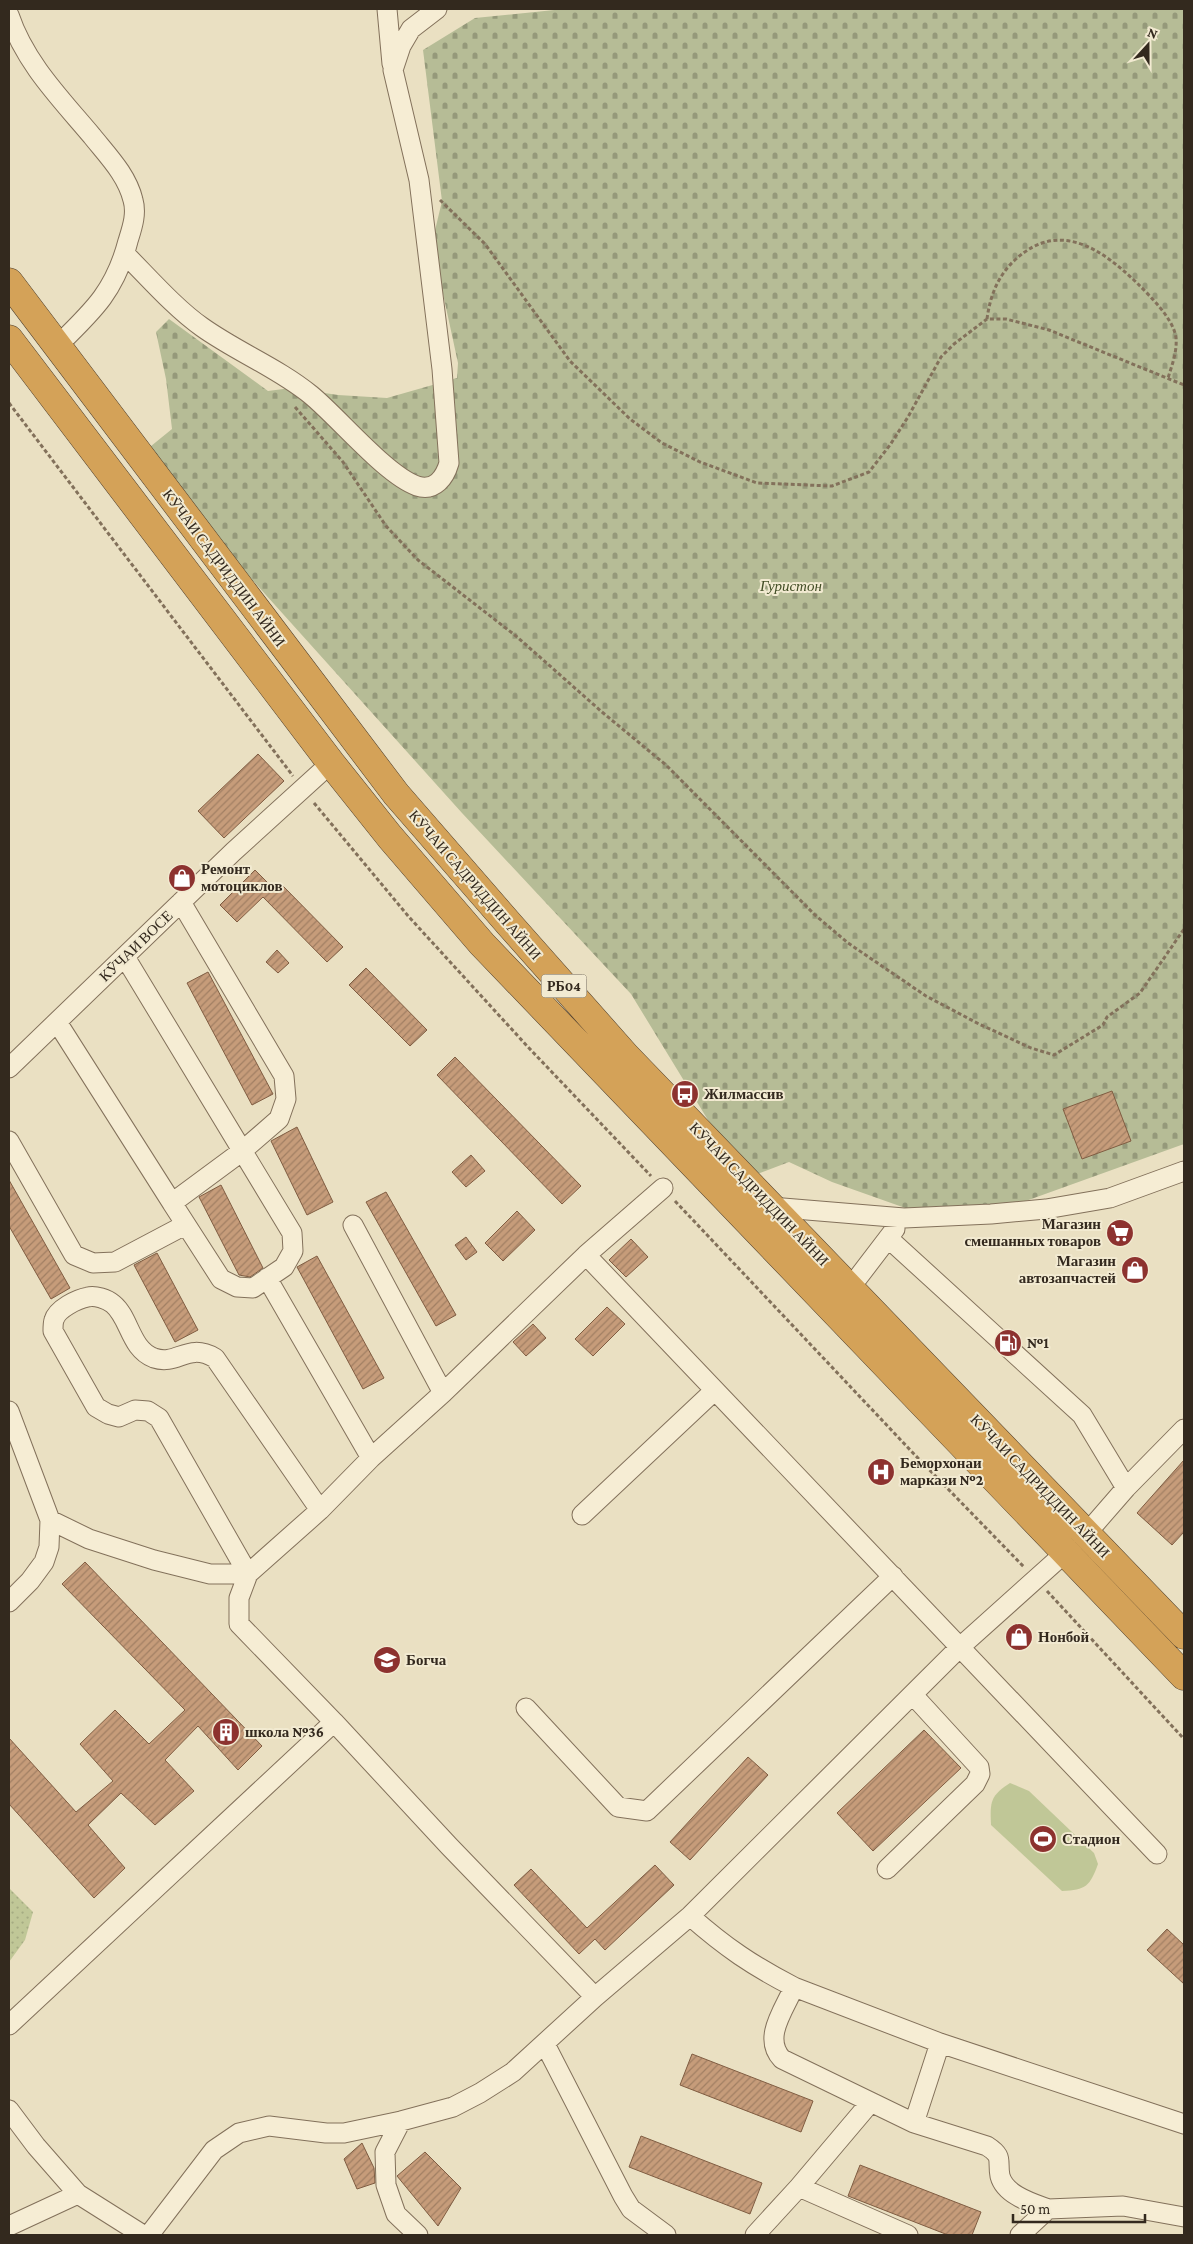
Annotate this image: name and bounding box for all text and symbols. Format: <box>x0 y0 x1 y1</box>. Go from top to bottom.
north arrow <box>1123 20 1173 70</box>
text: N <box>1145 24 1160 42</box>
street label: КӮЧАИ САДРИДДИН АЙНИ <box>160 486 288 650</box>
park label: Гуристон <box>759 578 822 594</box>
street label: КӮЧАИ САДРИДДИН АЙНИ <box>406 807 544 963</box>
place label: Ремонт мотоциклов <box>201 861 283 894</box>
shop icon: Ремонт мотоциклов <box>167 863 197 893</box>
street label: КӮЧАИ ВОСЕ <box>96 907 176 985</box>
road number: РБ04 <box>542 974 586 998</box>
bus stop icon: Жилмассив <box>670 1079 700 1109</box>
place label: Жилмассив <box>704 1086 784 1102</box>
street label: КӮЧАИ САДРИДДИН АЙНИ <box>686 1119 832 1269</box>
place label: Магазин смешанных товаров <box>964 1216 1101 1249</box>
supermarket icon: Магазин смешанных товаров <box>1105 1218 1135 1248</box>
place label: Магазин автозапчастей <box>1019 1253 1116 1286</box>
shop icon: Магазин автозапчастей <box>1120 1255 1150 1285</box>
fuel station icon: №1 <box>993 1328 1023 1358</box>
place label: №1 <box>1027 1335 1049 1351</box>
street label: КӮЧАИ САДРИДДИН АЙНИ <box>967 1411 1113 1561</box>
place label: Беморхонаи маркази №2 <box>900 1455 984 1488</box>
hospital icon: Беморхонаи маркази №2 <box>866 1457 896 1487</box>
shop icon: Нонбой <box>1004 1622 1034 1652</box>
place label: Нонбой <box>1038 1629 1090 1645</box>
school or university icon: Богча <box>372 1645 402 1675</box>
place label: Богча <box>406 1652 447 1668</box>
building icon: школа №36 <box>211 1717 241 1747</box>
place label: школа №36 <box>245 1724 324 1740</box>
sports icon: Стадион <box>1028 1824 1058 1854</box>
place label: Стадион <box>1062 1831 1120 1847</box>
scale bar <box>1013 2192 1146 2224</box>
text: 50 m <box>1020 2201 1050 2217</box>

